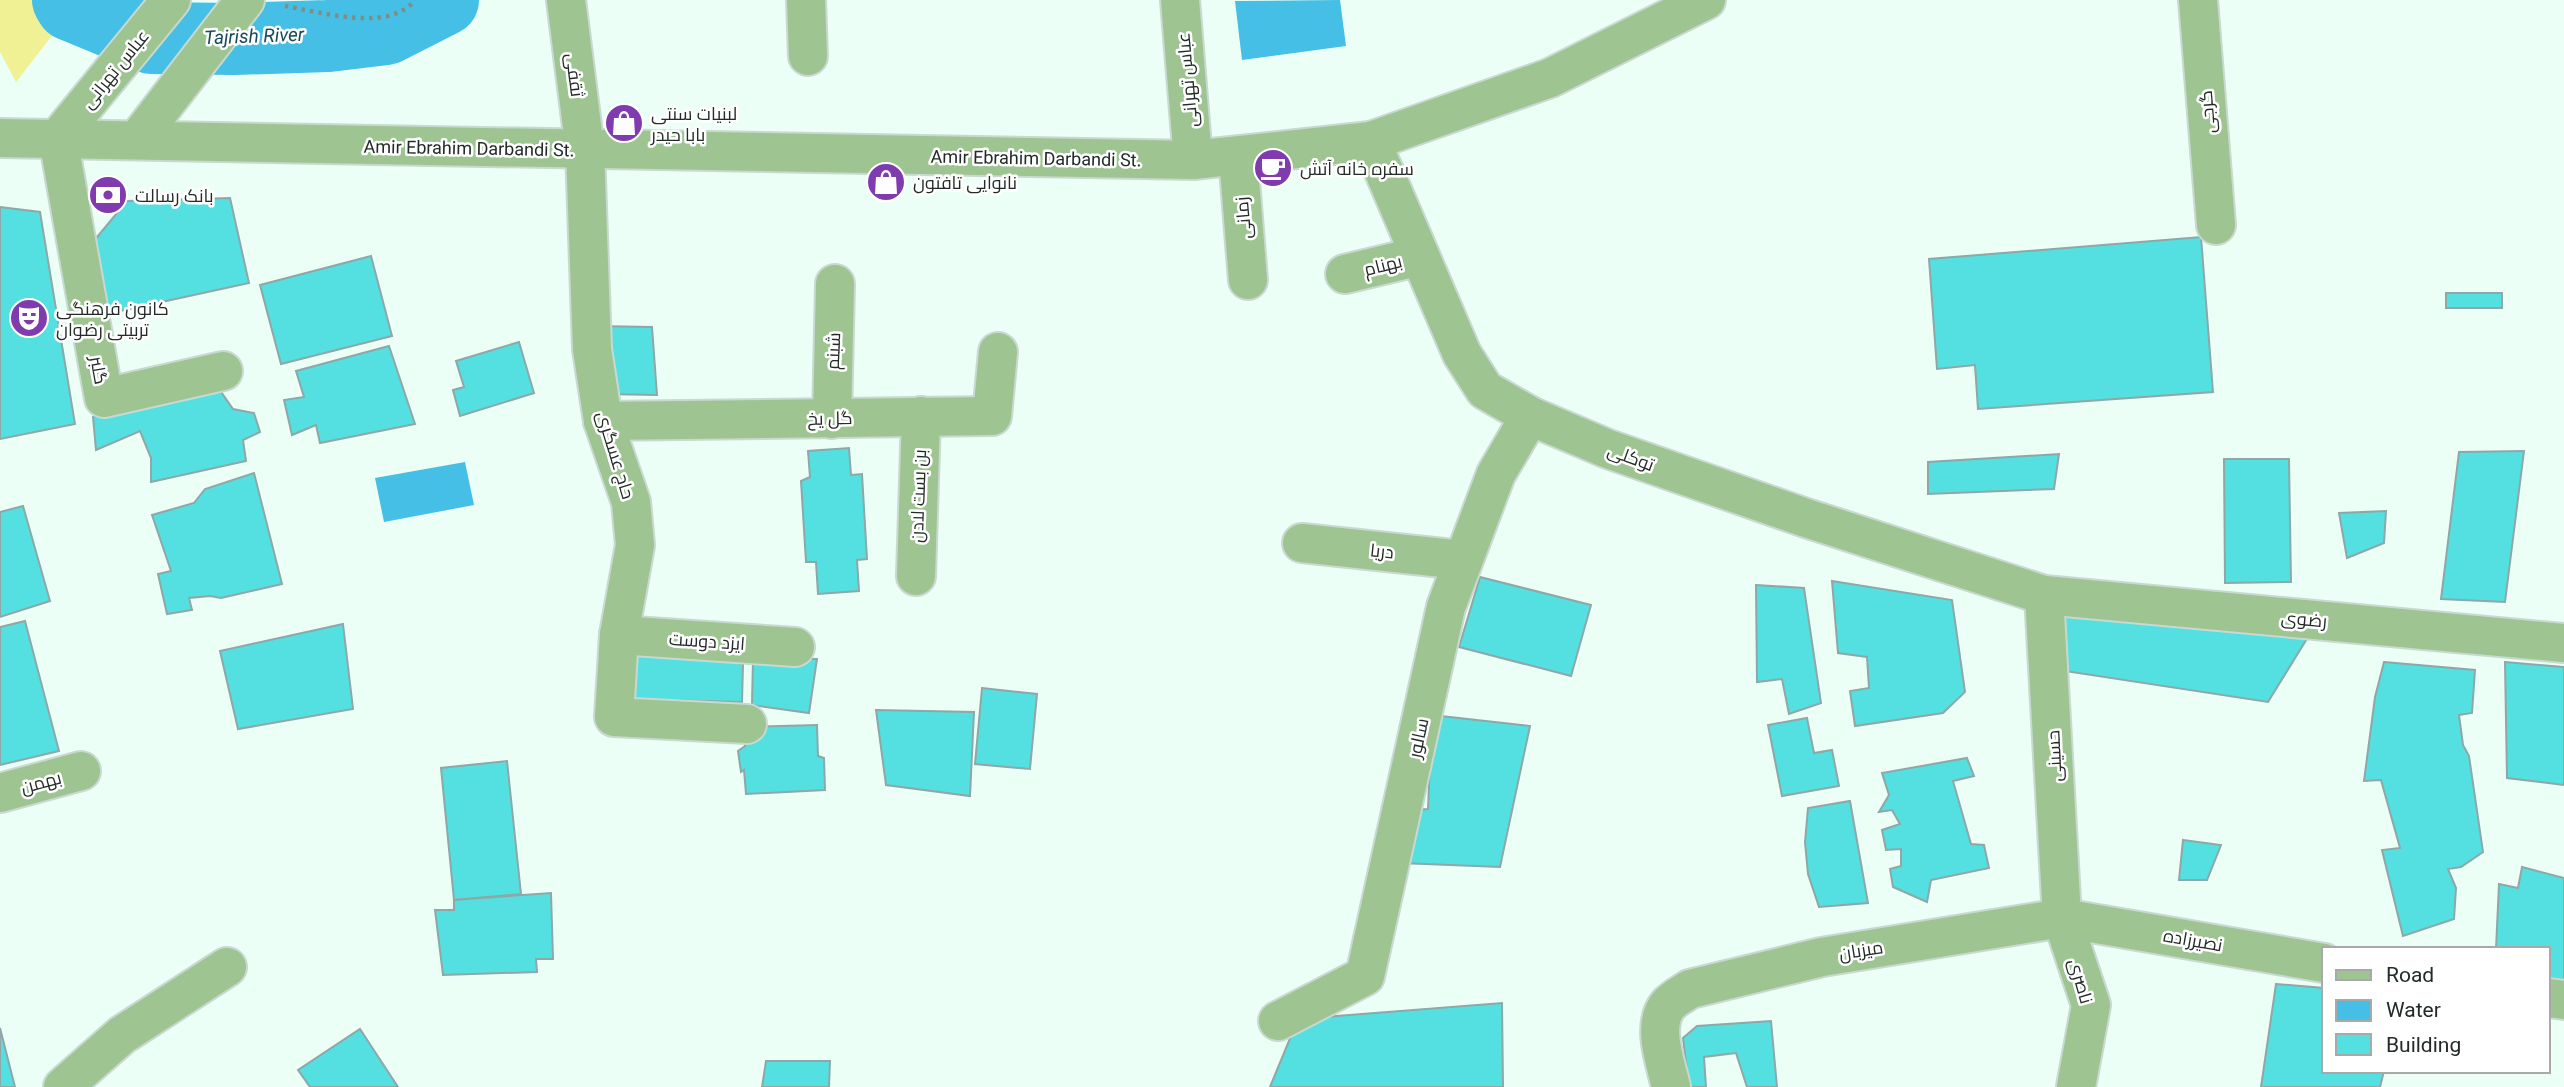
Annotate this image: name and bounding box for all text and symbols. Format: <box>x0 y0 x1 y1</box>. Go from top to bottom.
water label: Tajrish River <box>204 23 305 49</box>
street label: عباس تهرانی <box>77 25 154 113</box>
street label: عباس تهرانی <box>1172 32 1203 128</box>
street label: ثقفی <box>561 52 588 98</box>
street label: گرجی <box>2195 89 2220 135</box>
shop icon: لبنیات سنتی بابا حیدر <box>603 102 645 144</box>
place label: لبنیات سنتی بابا حیدر <box>650 103 737 146</box>
street label: Amir Ebrahim Darbandi St. <box>363 136 575 160</box>
street label: Amir Ebrahim Darbandi St. <box>930 146 1142 170</box>
cafe icon: سفره خانه آتش <box>1252 147 1294 189</box>
place label: سفره خانه آتش <box>1300 158 1414 180</box>
shop icon: نانوایی تافتون <box>865 161 907 203</box>
place label: نانوایی تافتون <box>913 172 1017 194</box>
bank icon: بانک رسالت <box>87 174 129 216</box>
place label: بانک رسالت <box>135 185 214 207</box>
street label: زمانی <box>1231 196 1256 240</box>
street label: بهنام <box>1362 250 1405 282</box>
theatre icon: کانون فرهنگی تربیتی رضوان <box>8 297 50 339</box>
place label: کانون فرهنگی تربیتی رضوان <box>56 298 169 341</box>
street label: شبنم <box>822 332 846 370</box>
street label: گلبر <box>85 353 112 386</box>
street label: گل یخ <box>807 407 853 431</box>
street label: حاج عسگری <box>591 409 639 502</box>
street label: توکلی <box>1605 439 1657 476</box>
street label: بن بست لادن <box>906 449 931 543</box>
street label: دریا <box>1369 539 1395 564</box>
street label: رضوى <box>2280 607 2328 632</box>
street label: ایزد دوست <box>668 628 746 655</box>
street label: سالور <box>1403 716 1433 761</box>
street label: حسینی <box>2042 729 2067 782</box>
street label: بهمن <box>18 766 64 798</box>
street label: نصیرزاده <box>2162 924 2224 957</box>
street label: میزبان <box>1837 936 1885 965</box>
legend <box>2322 947 2550 1073</box>
street label: ناصری <box>2064 956 2097 1006</box>
text: Road <box>2386 963 2434 987</box>
text: Water <box>2386 998 2441 1022</box>
text: Building <box>2386 1033 2461 1057</box>

